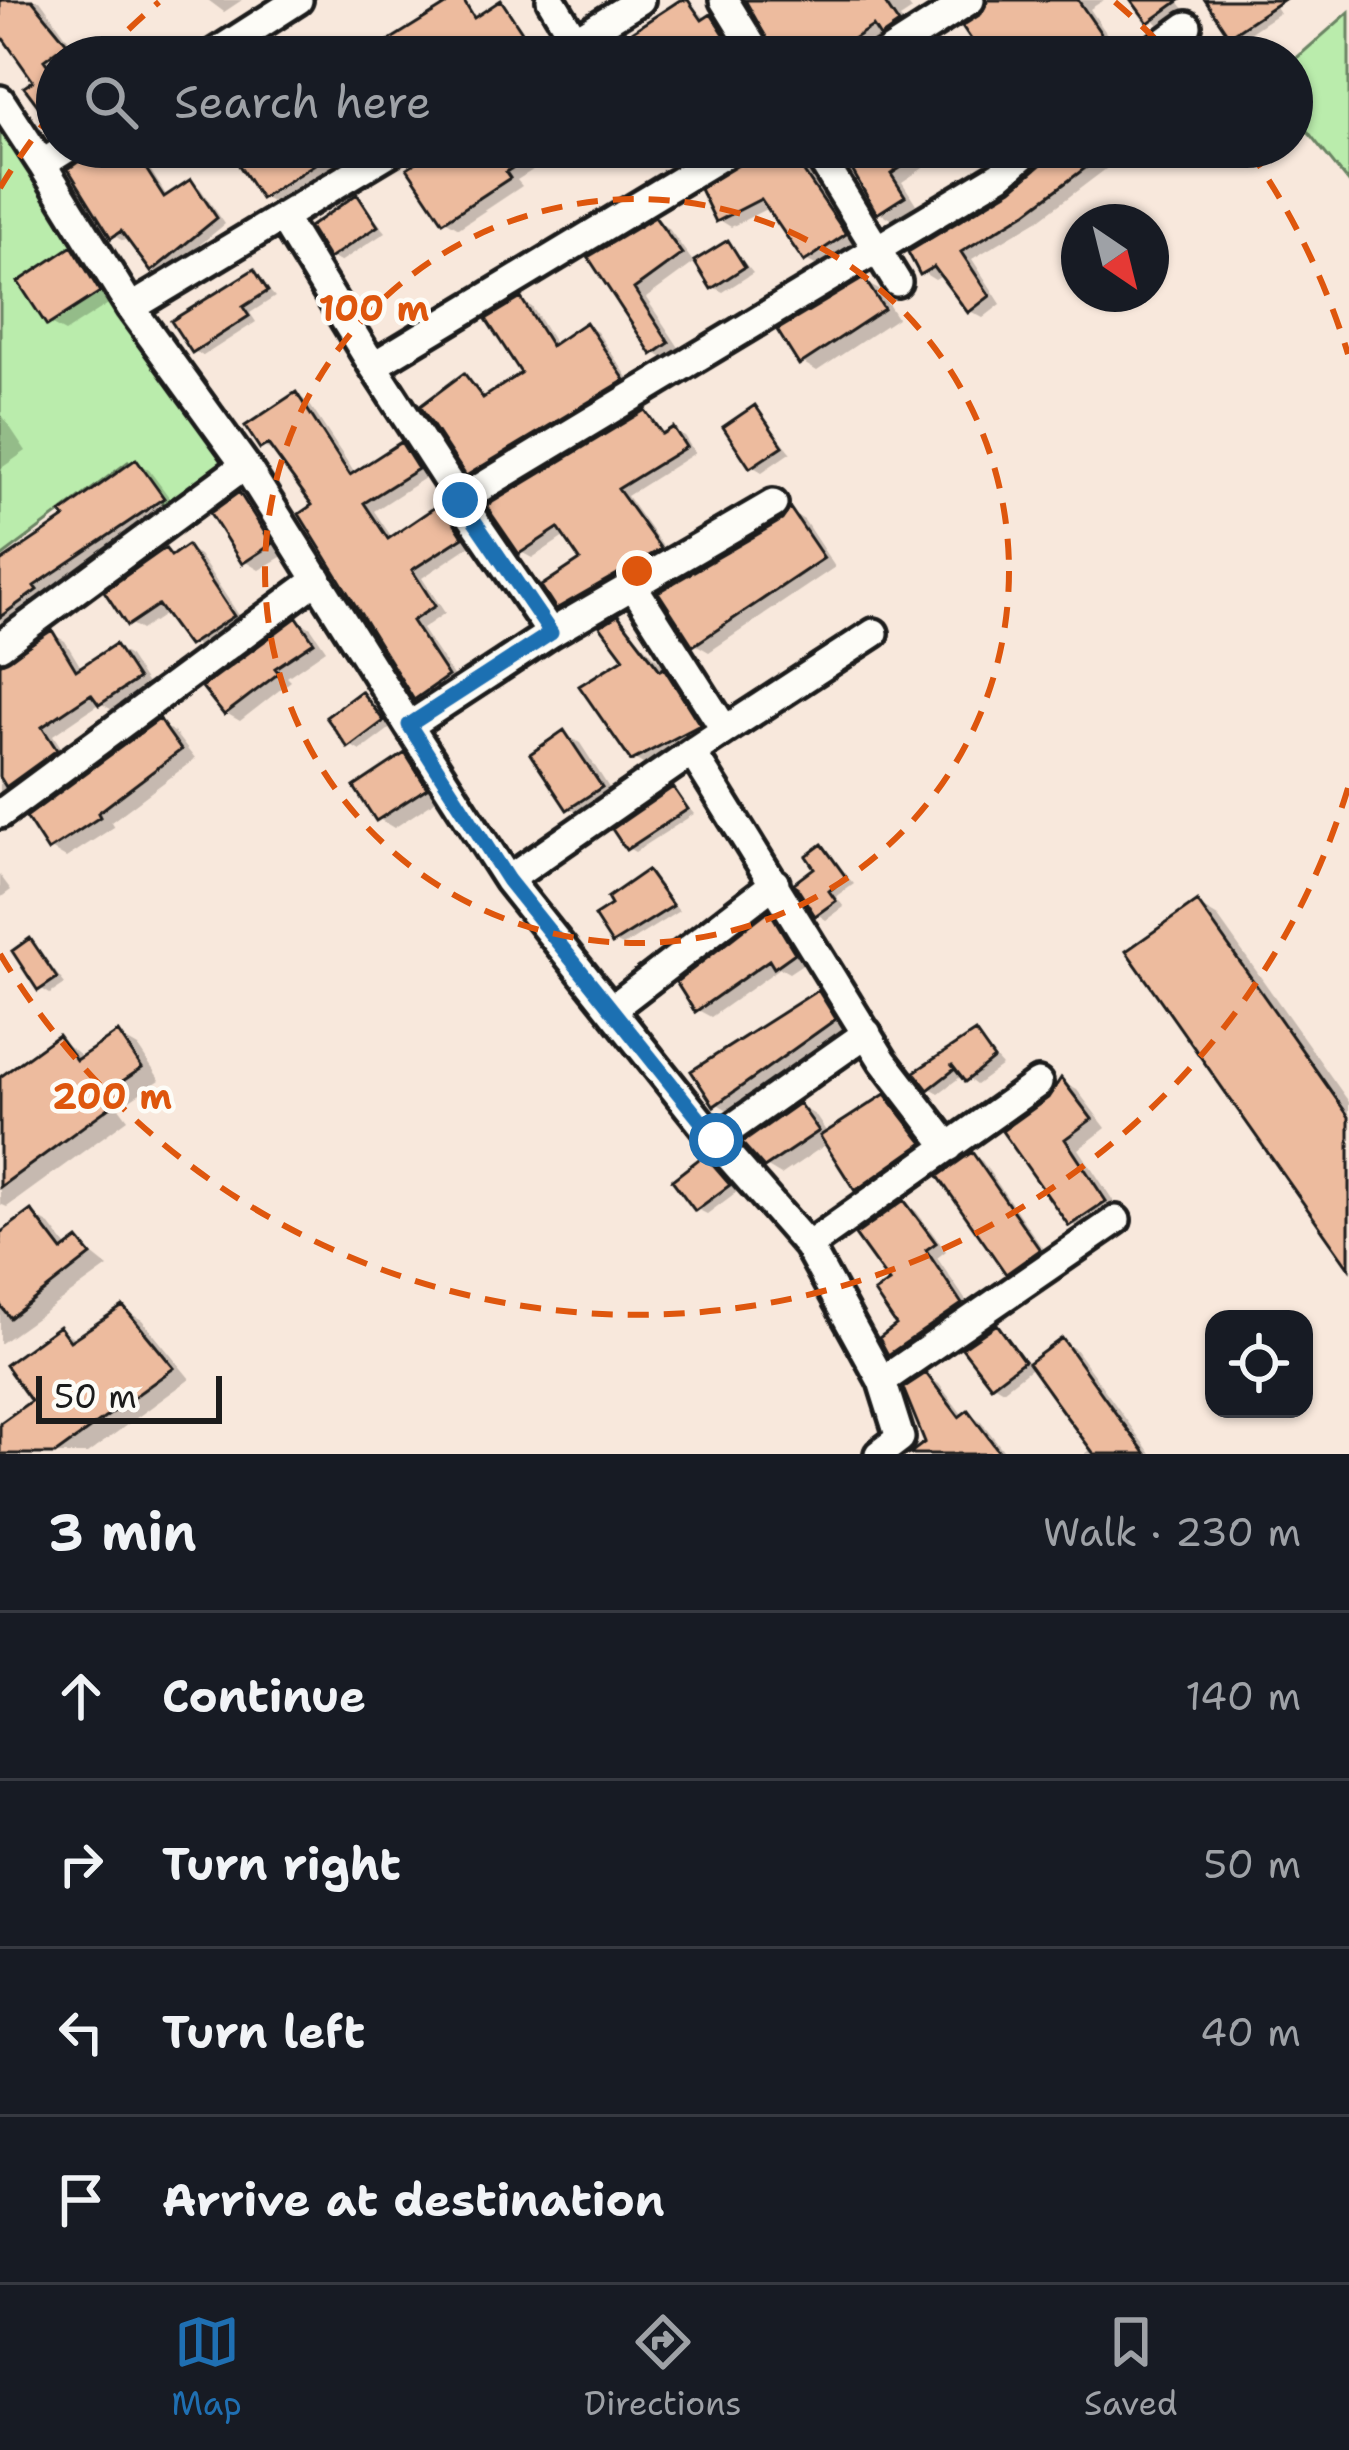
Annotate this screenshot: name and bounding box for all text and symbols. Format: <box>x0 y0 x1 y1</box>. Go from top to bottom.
search box <box>36 36 1313 168</box>
icon: search <box>78 69 144 135</box>
text: Search here <box>174 72 431 132</box>
north arrow <box>1061 204 1169 312</box>
text: 100 m <box>319 284 430 333</box>
route end <box>433 473 487 527</box>
centre of rings <box>616 550 658 592</box>
text: 200 m <box>52 1072 172 1121</box>
route start <box>689 1113 743 1167</box>
map controls <box>1205 1310 1313 1418</box>
button: locate <box>1205 1310 1313 1418</box>
scale bar <box>36 1370 222 1423</box>
text: 50 m <box>54 1374 137 1419</box>
text: 3 min <box>48 1498 197 1566</box>
text: Walk · 230 m <box>1043 1506 1301 1558</box>
icon: ahead <box>48 1663 114 1729</box>
text: Continue <box>162 1666 366 1726</box>
text: 140 m <box>1185 1670 1301 1722</box>
icon: right <box>48 1831 114 1897</box>
text: Turn right <box>162 1834 401 1894</box>
text: 50 m <box>1203 1838 1301 1890</box>
icon: left <box>48 1999 114 2065</box>
text: Turn left <box>162 2002 365 2062</box>
text: 40 m <box>1200 2006 1301 2058</box>
icon: arrive <box>48 2167 114 2233</box>
text: Arrive at destination <box>162 2170 665 2230</box>
tab: Map <box>171 2309 242 2426</box>
tab: Directions <box>584 2309 742 2426</box>
tab: Saved <box>1084 2309 1178 2426</box>

